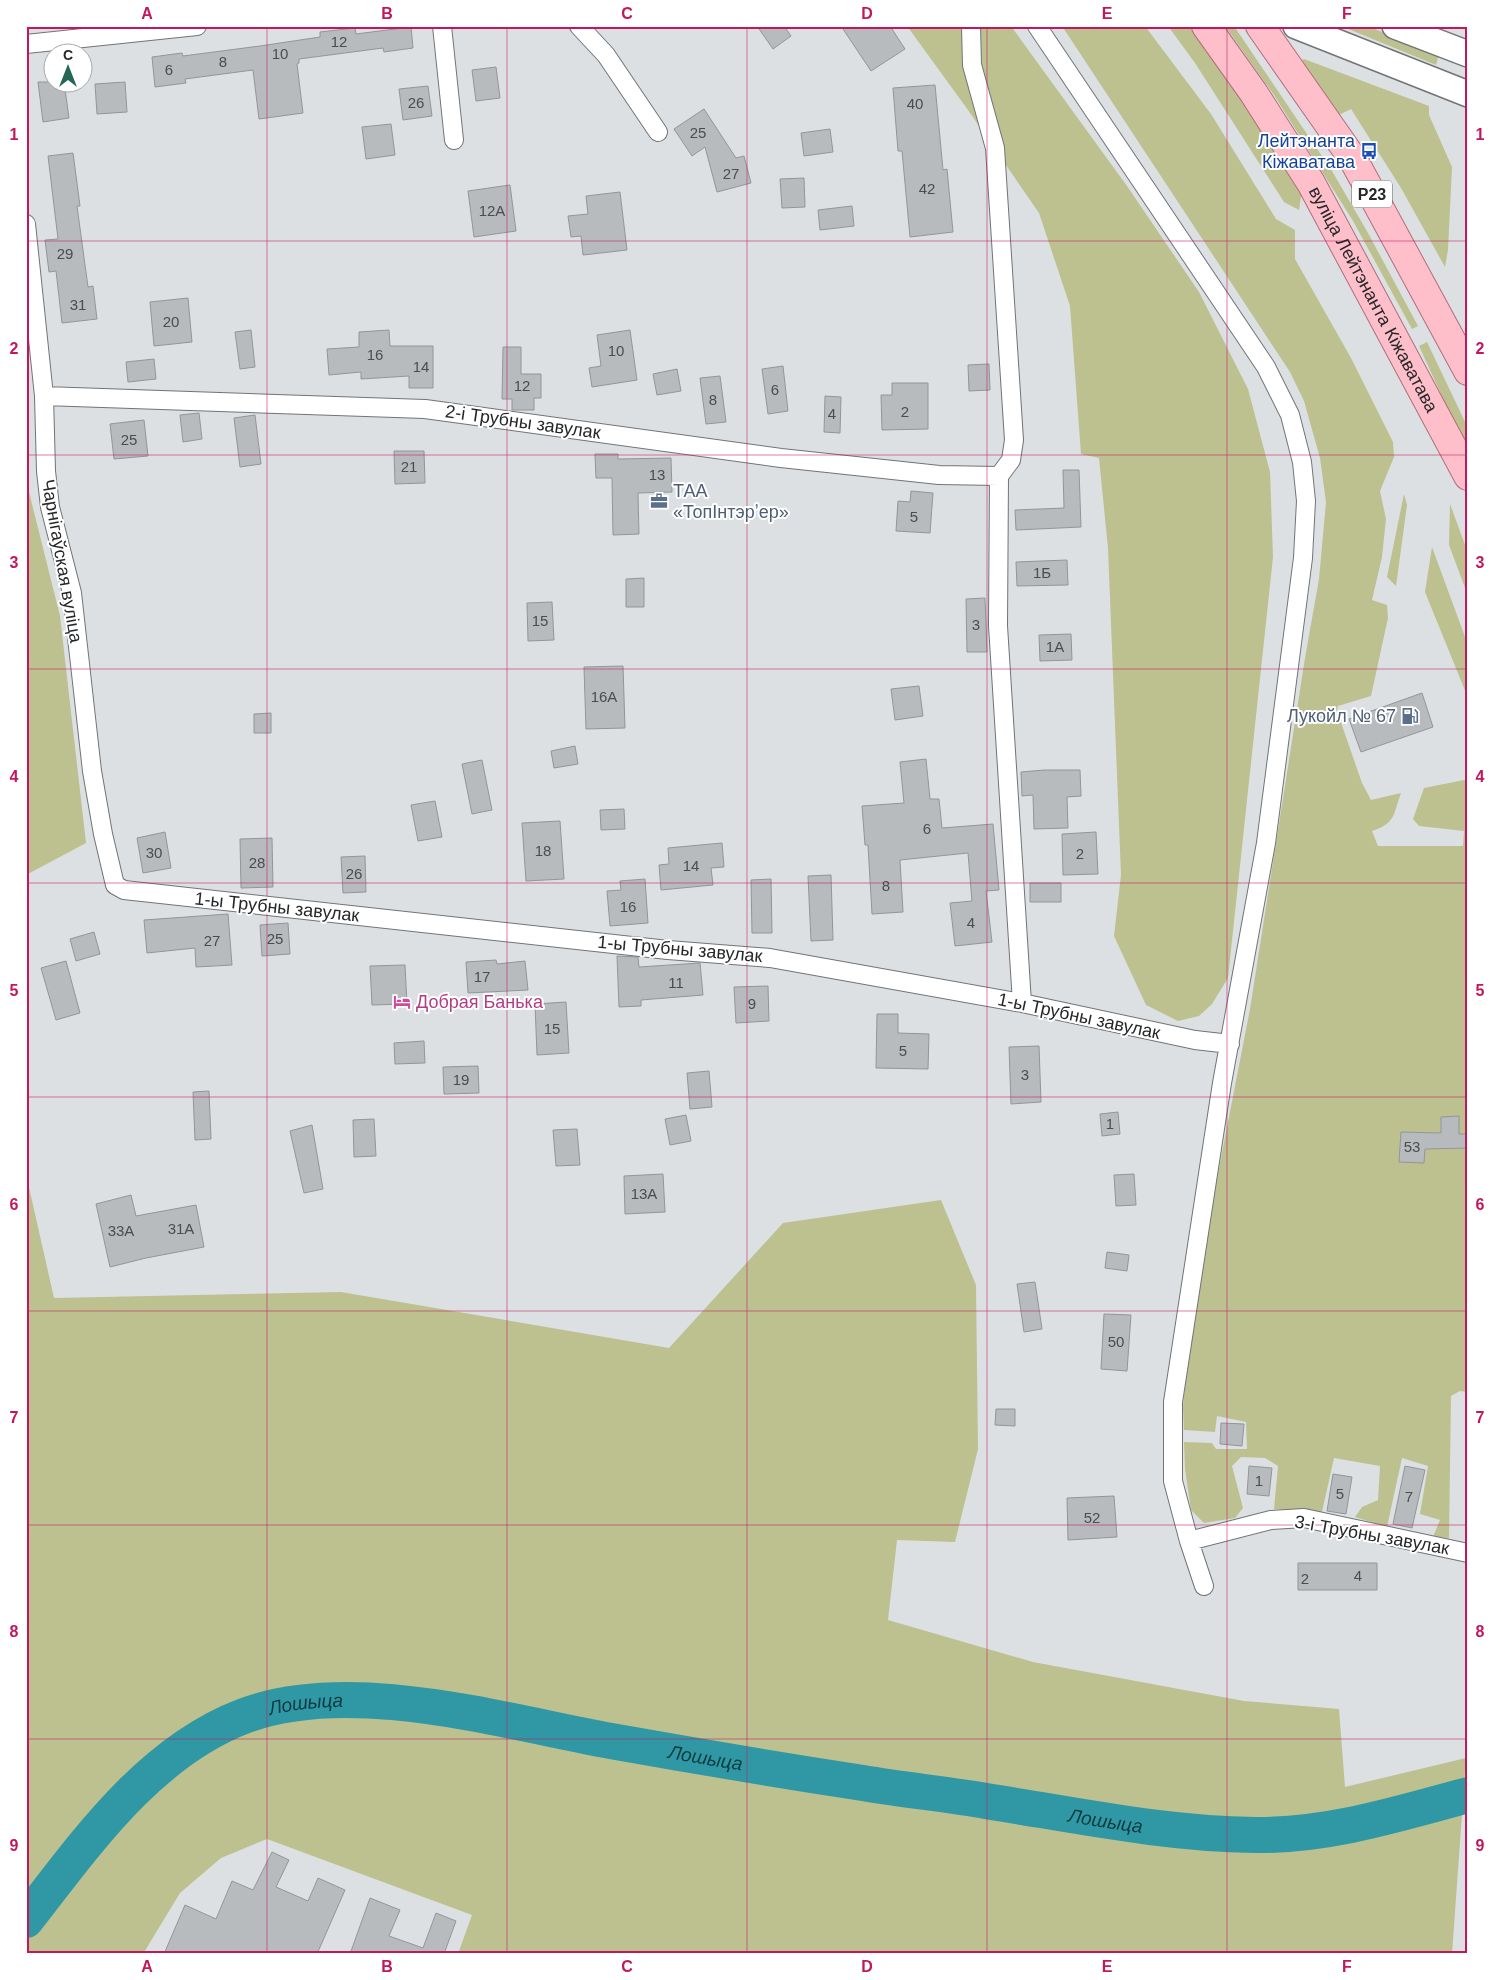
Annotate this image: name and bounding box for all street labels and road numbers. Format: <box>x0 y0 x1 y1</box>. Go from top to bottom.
road number: Р23 <box>1352 180 1392 208</box>
street label: вуліца Лейтэнанта Кіжаватава <box>1305 183 1442 416</box>
street label: 2-і Трубны завулак <box>444 401 602 443</box>
street label: Чарнігаўская вуліца <box>38 478 86 645</box>
street label: 1-ы Трубны завулак <box>194 888 360 926</box>
street label: 1-ы Трубны завулак <box>597 932 763 966</box>
street label: 1-ы Трубны завулак <box>996 989 1162 1043</box>
street label: 3-і Трубны завулак <box>1293 1512 1451 1558</box>

